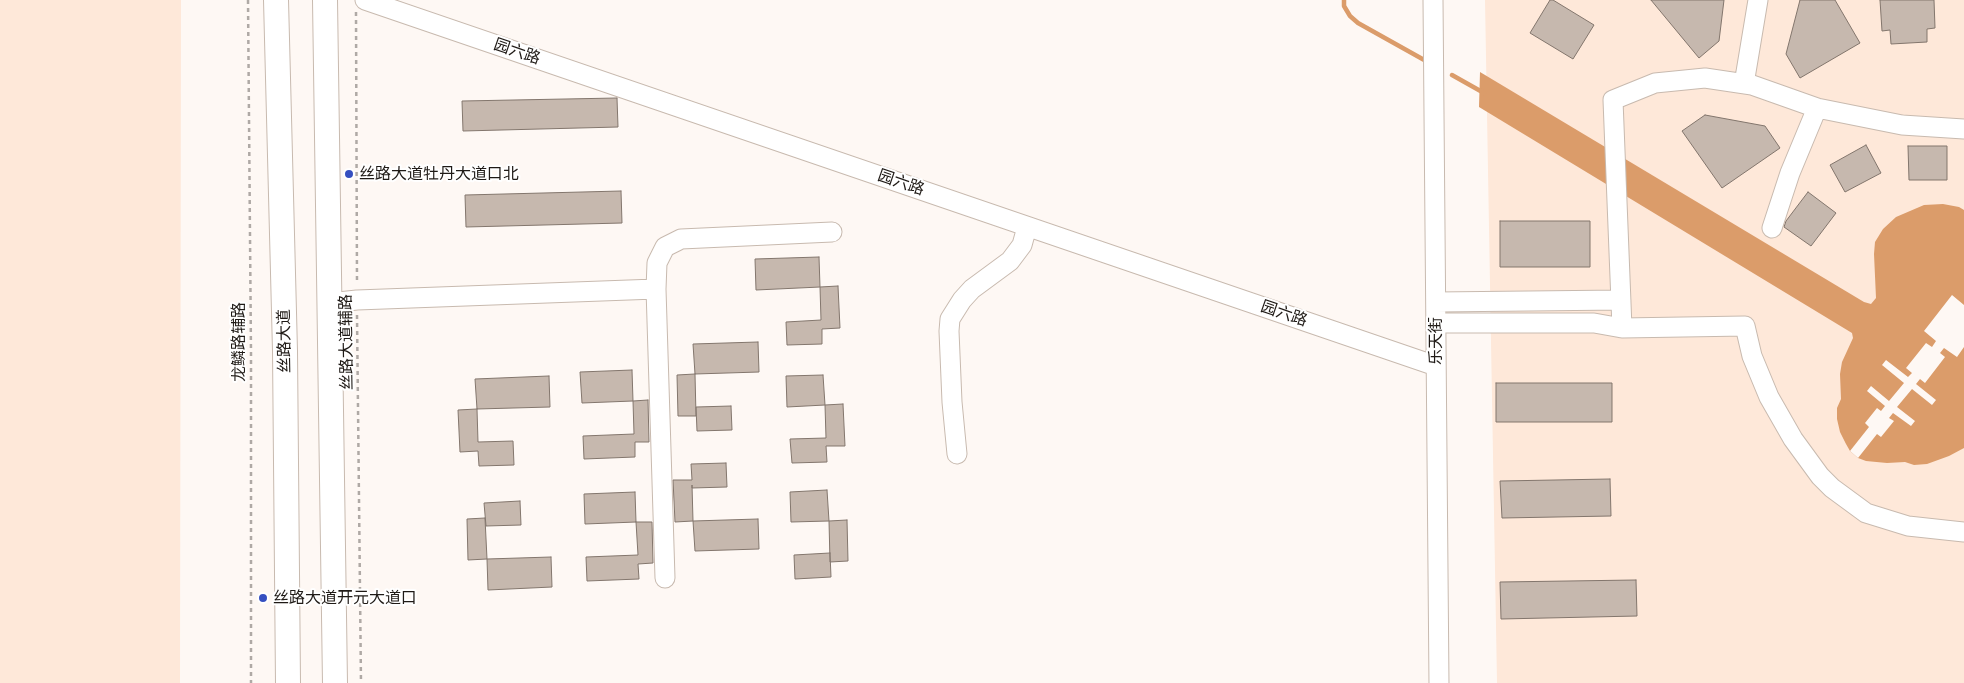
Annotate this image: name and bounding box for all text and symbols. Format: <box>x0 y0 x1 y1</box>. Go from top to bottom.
street label: 园六路 <box>491 35 543 69</box>
place label: 丝路大道牡丹大道口北 <box>359 164 519 184</box>
street label: 园六路 <box>875 166 927 200</box>
marker: 丝路大道牡丹大道口北 <box>343 168 355 180</box>
street label: 丝路大道辅路 <box>337 294 357 390</box>
street label: 园六路 <box>1258 297 1310 331</box>
street label: 龙鳞路辅路 <box>229 302 249 382</box>
street label: 丝路大道 <box>275 309 295 373</box>
street label: 乐天街 <box>1426 317 1446 365</box>
place label: 丝路大道开元大道口 <box>273 588 417 608</box>
marker: 丝路大道开元大道口 <box>257 592 269 604</box>

